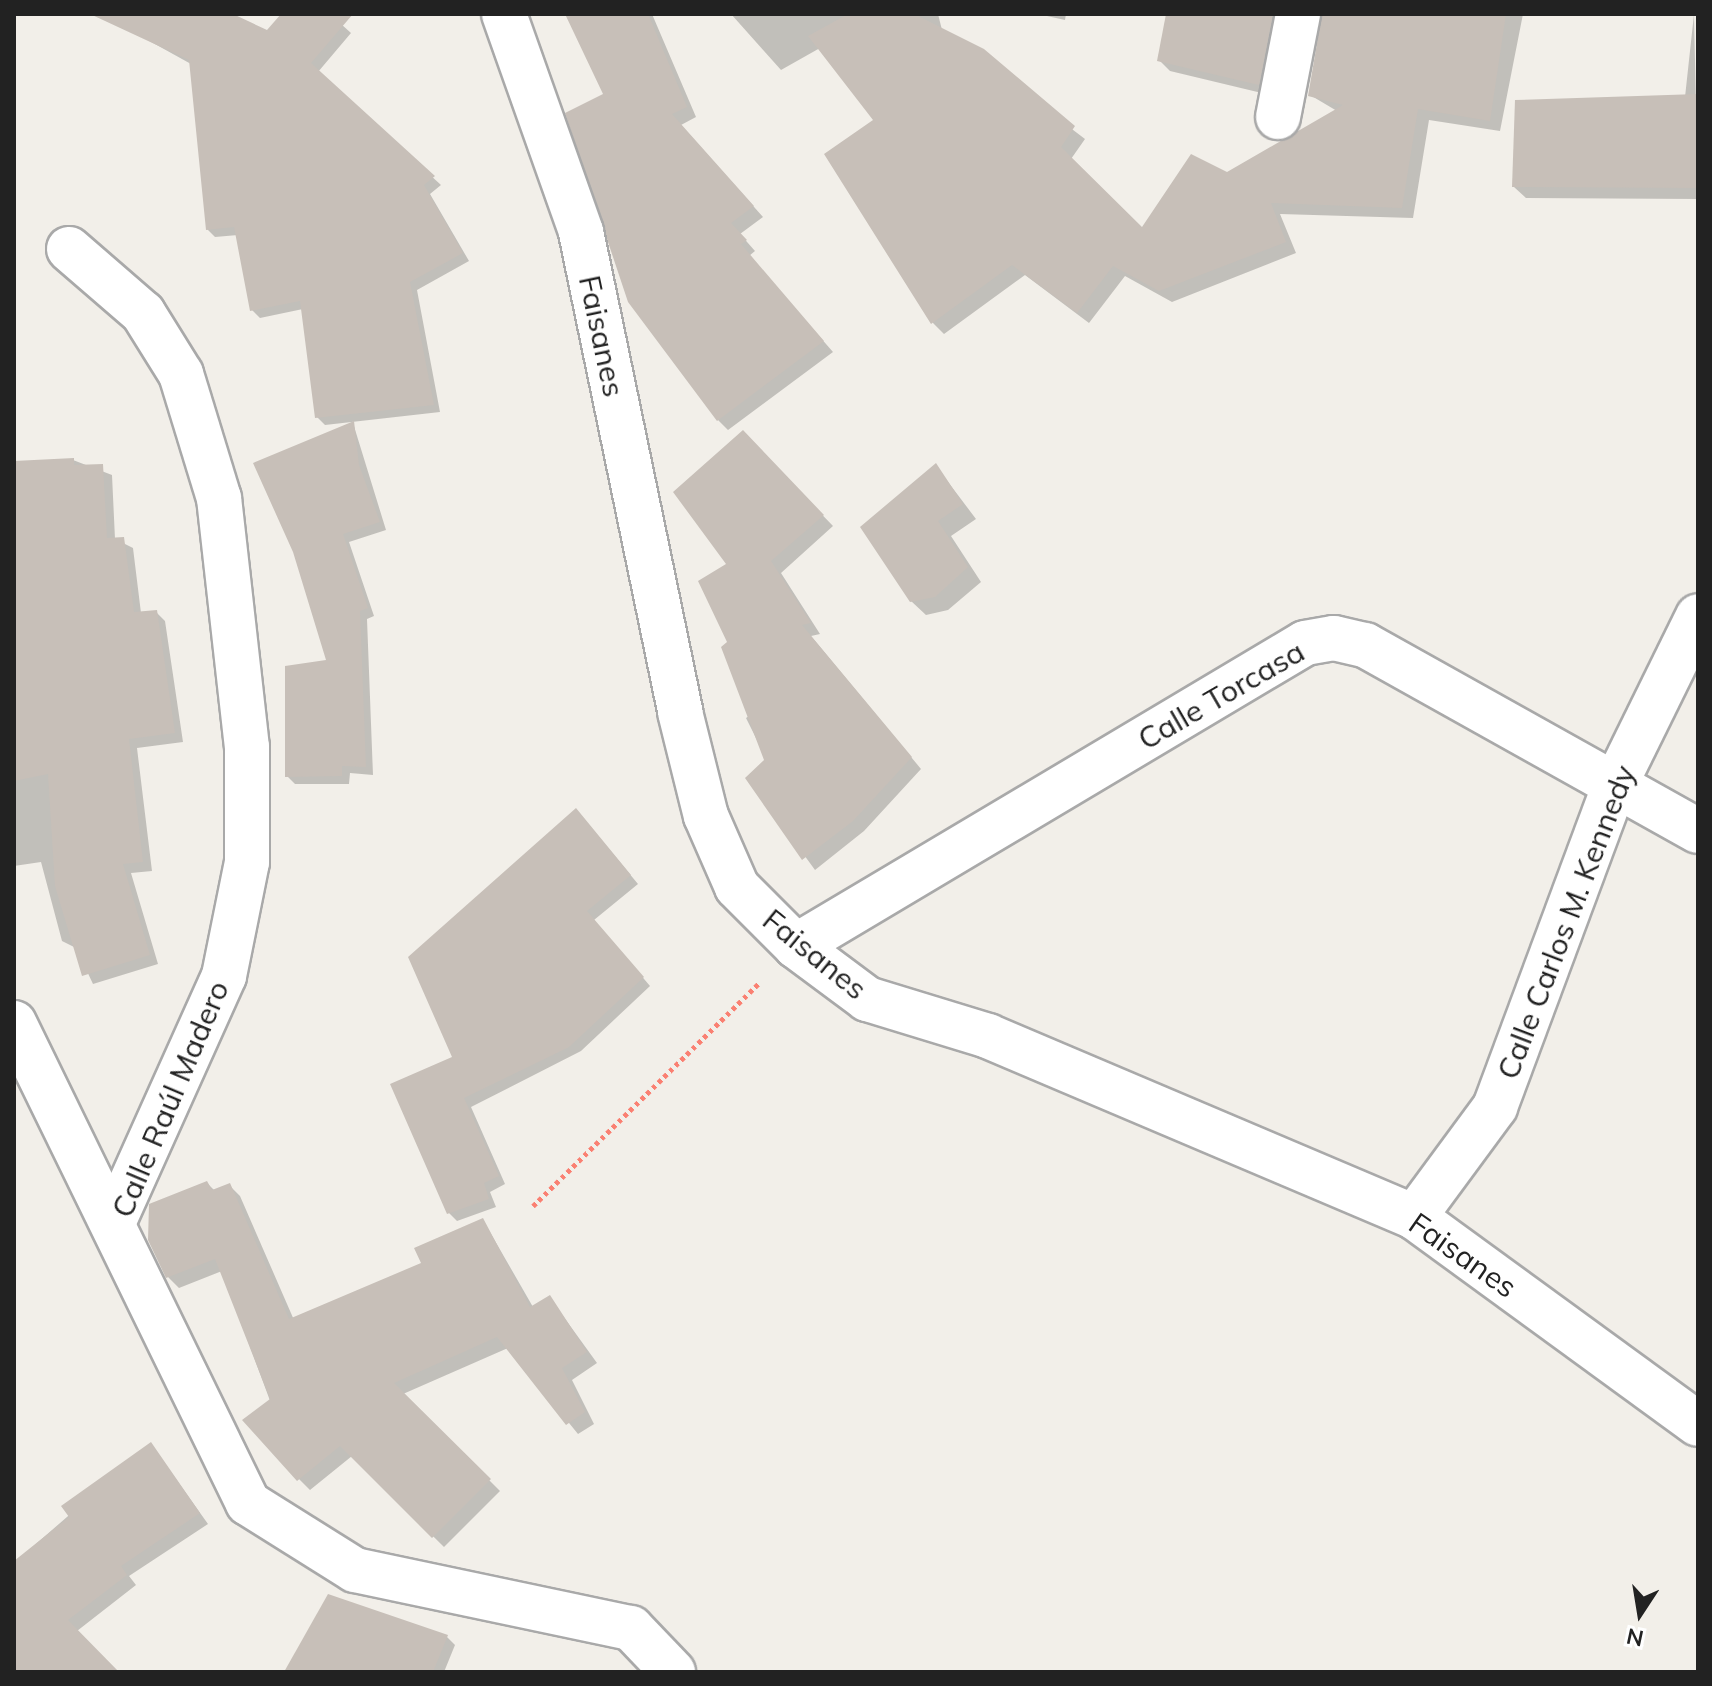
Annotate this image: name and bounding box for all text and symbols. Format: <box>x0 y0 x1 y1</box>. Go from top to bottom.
street label: Faisanes <box>572 272 632 400</box>
street label: Calle Torcasa <box>1132 633 1310 757</box>
street label: Calle Carlos M. Kennedy <box>1489 760 1643 1084</box>
street label: Faisanes <box>756 901 874 1007</box>
street label: Calle Raúl Madero <box>104 975 236 1223</box>
street label: Faisanes <box>1402 1205 1524 1305</box>
north arrow <box>1600 1574 1680 1654</box>
text: N <box>1624 1622 1646 1653</box>

